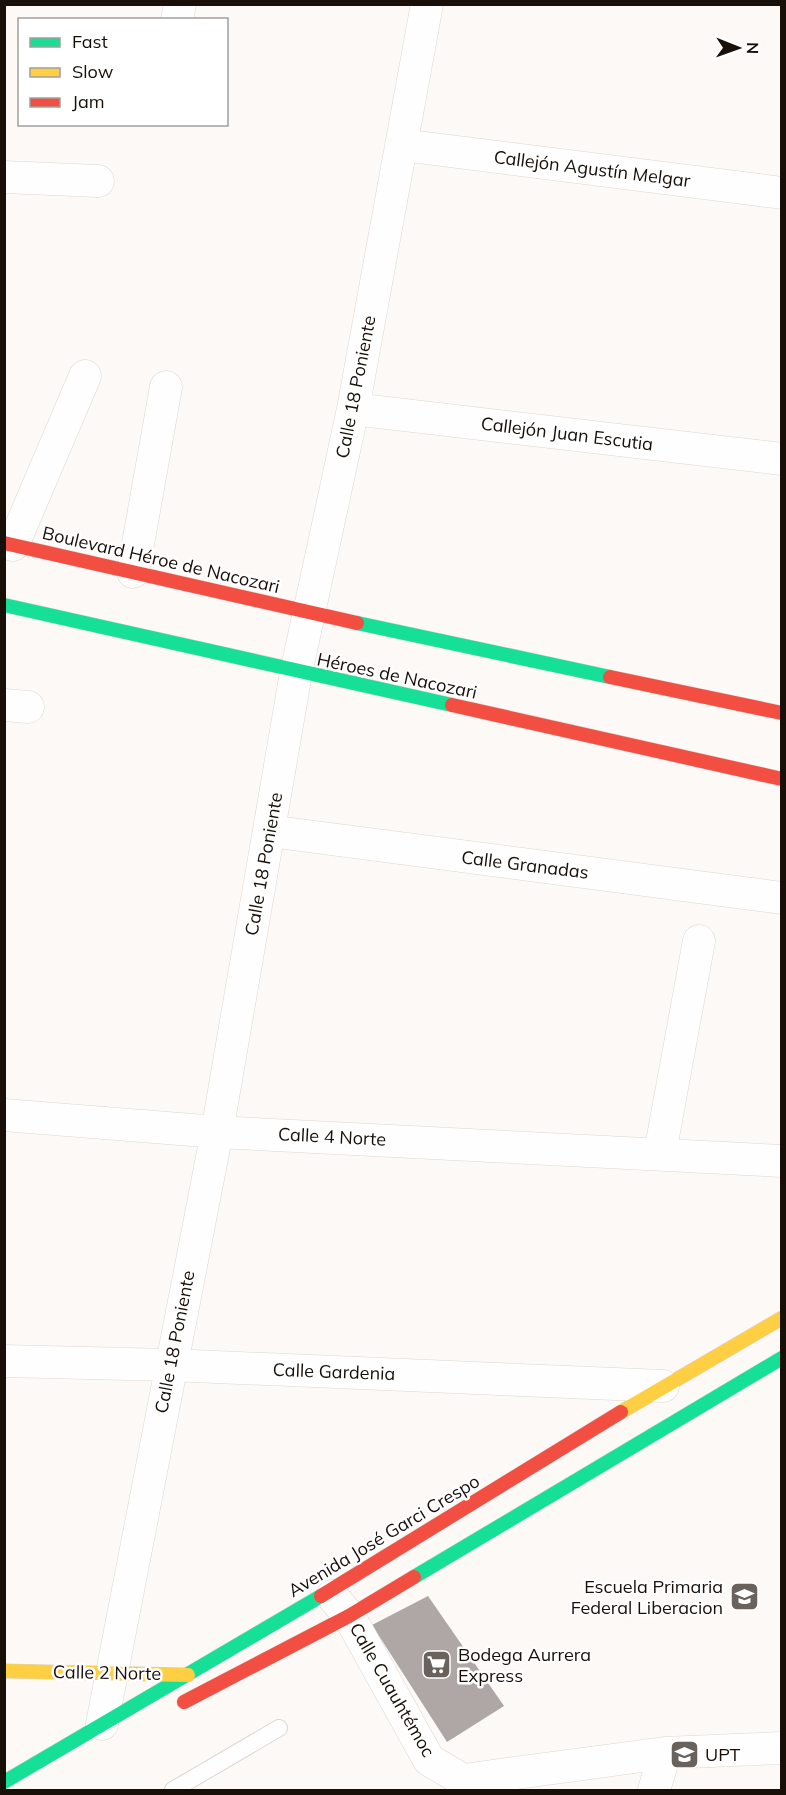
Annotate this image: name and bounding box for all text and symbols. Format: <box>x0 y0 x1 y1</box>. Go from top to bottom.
legend <box>18 18 228 126</box>
north arrow <box>708 18 768 78</box>
text: Fast <box>72 30 108 53</box>
text: N <box>743 42 763 54</box>
text: Slow <box>72 60 114 83</box>
text: Jam <box>72 90 105 113</box>
street label: Callejón Agustín Melgar <box>493 145 692 192</box>
street label: Calle 18 Poniente <box>330 314 381 460</box>
street label: Callejón Juan Escutia <box>480 412 655 455</box>
street label: Boulevard Héroe de Nacozari <box>40 521 282 598</box>
street label: Héroes de Nacozari <box>315 647 479 704</box>
street label: Calle 18 Poniente <box>240 791 287 937</box>
street label: Calle Granadas <box>460 845 590 884</box>
street label: Calle 4 Norte <box>277 1122 387 1151</box>
street label: Calle 18 Poniente <box>149 1269 200 1415</box>
street label: Calle Gardenia <box>272 1358 396 1385</box>
street label: Avenida José Garci Crespo <box>284 1469 484 1602</box>
place label: Escuela Primaria Federal Liberacion <box>571 1575 723 1619</box>
school or university icon: Escuela Primaria Federal Liberacion <box>728 1581 760 1613</box>
street label: Calle Cuauhtémoc <box>345 1619 440 1761</box>
place label: Bodega Aurrera Express <box>458 1643 591 1687</box>
supermarket icon: Bodega Aurrera Express <box>421 1649 453 1681</box>
street label: Calle 2 Norte <box>53 1660 161 1685</box>
school or university icon: UPT <box>668 1739 700 1771</box>
place label: UPT <box>705 1743 741 1766</box>

